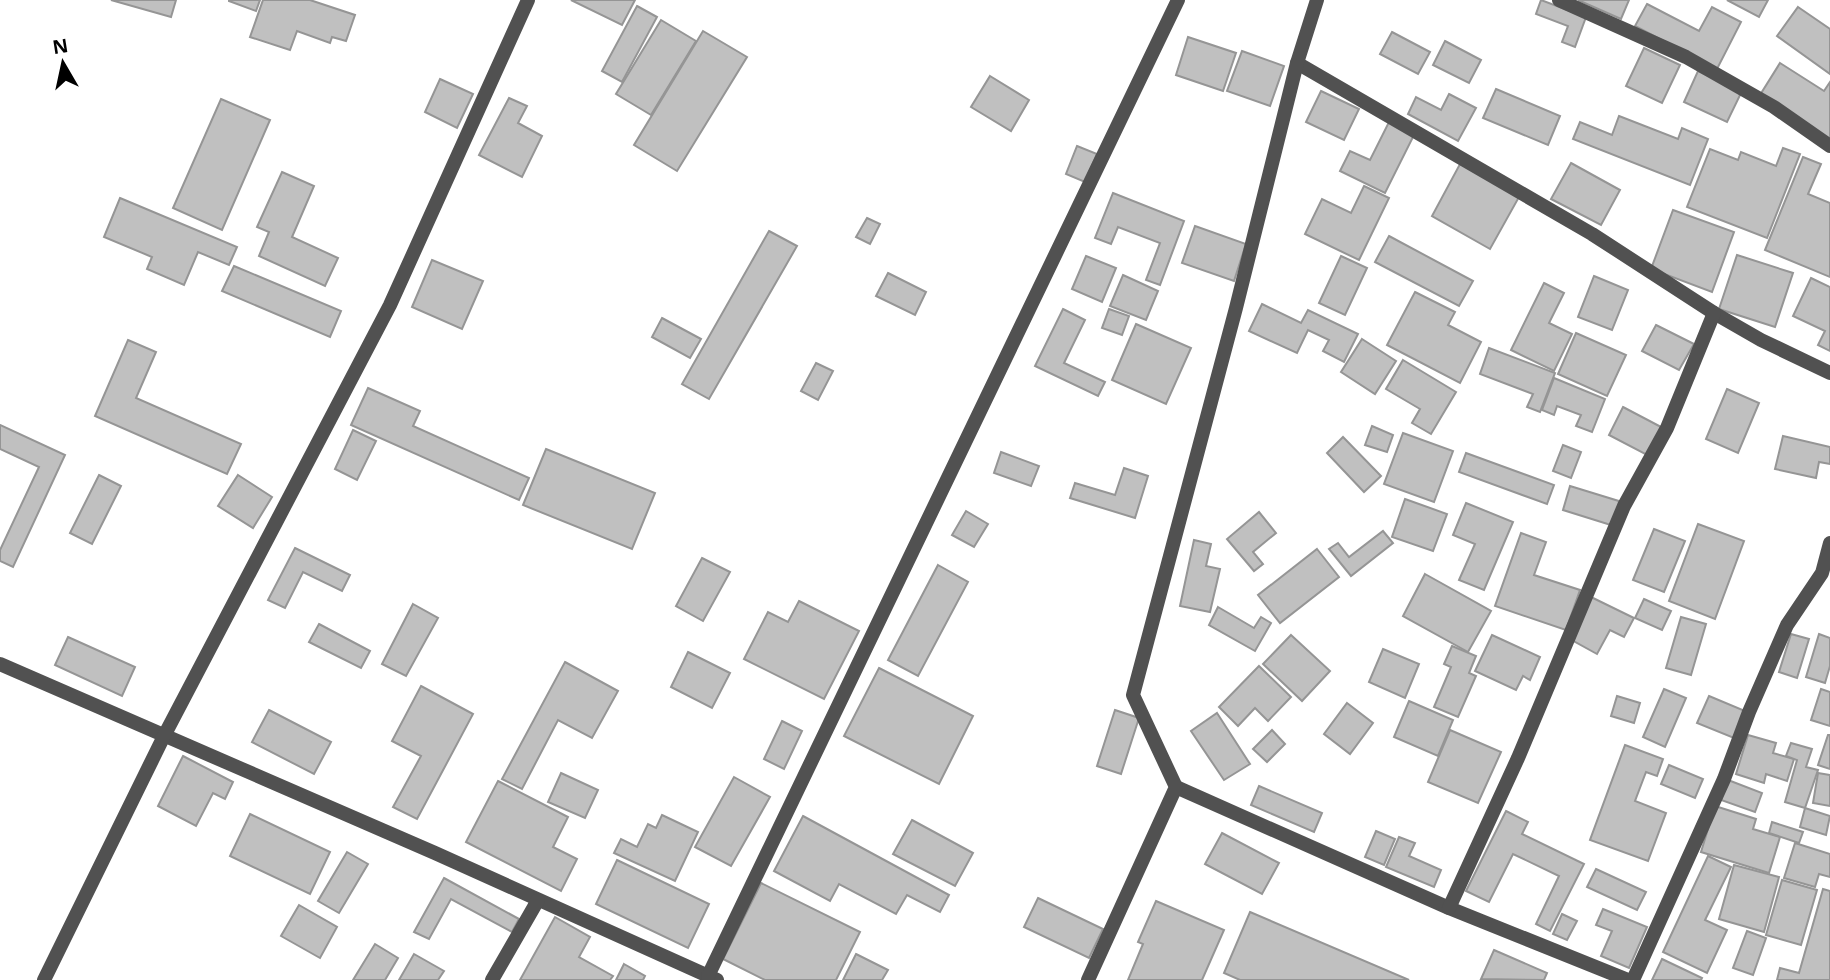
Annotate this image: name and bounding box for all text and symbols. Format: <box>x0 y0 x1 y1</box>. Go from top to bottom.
north arrow <box>28 28 98 98</box>
text: N <box>51 32 70 60</box>

